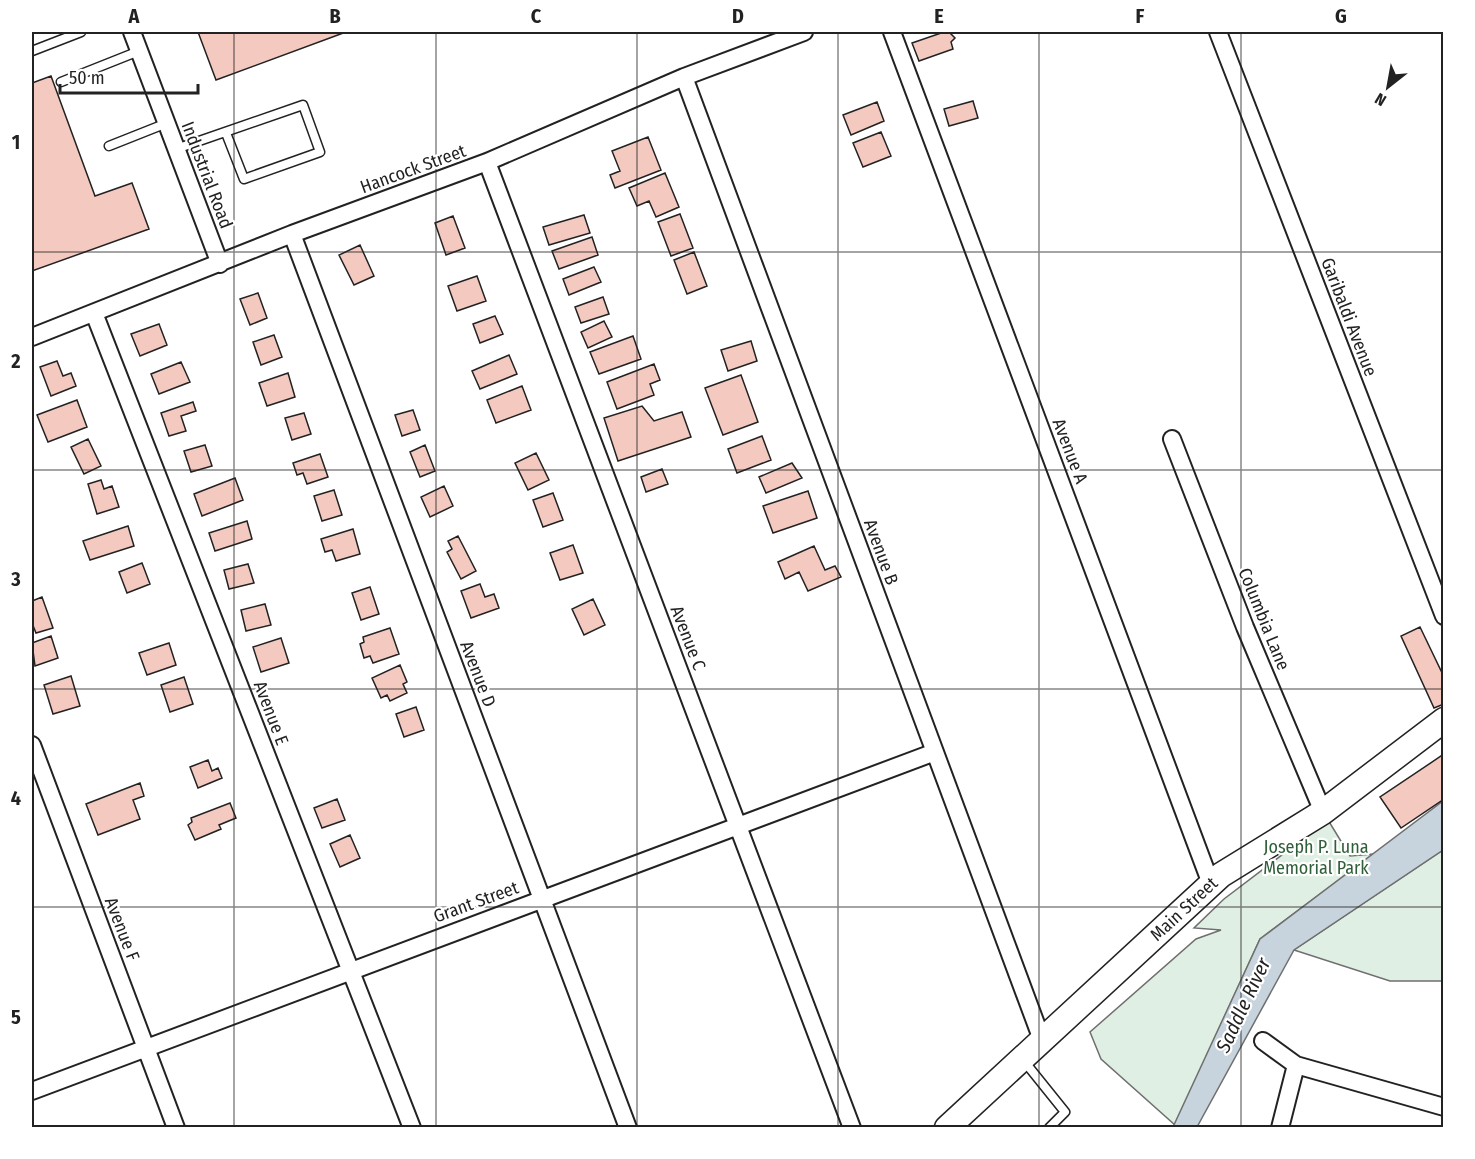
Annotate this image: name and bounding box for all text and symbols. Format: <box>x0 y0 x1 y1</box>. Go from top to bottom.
text: A <box>128 4 141 28</box>
text: B <box>329 4 341 28</box>
text: C <box>531 4 542 28</box>
text: D <box>732 4 744 28</box>
text: E <box>934 4 944 28</box>
text: F <box>1136 4 1145 28</box>
text: G <box>1335 4 1347 28</box>
scale bar <box>60 57 198 95</box>
north arrow <box>1358 57 1418 117</box>
text: 50 m <box>69 67 105 89</box>
text: N <box>1372 89 1390 110</box>
street label: Industrial Road <box>177 119 237 231</box>
text: 1 <box>12 130 20 154</box>
street label: Hancock Street <box>357 140 469 198</box>
street label: Garibaldi Avenue <box>1316 255 1382 379</box>
text: 2 <box>10 349 21 373</box>
street label: Avenue A <box>1048 415 1093 487</box>
street label: Avenue B <box>859 516 903 588</box>
street label: Columbia Lane <box>1233 565 1295 674</box>
text: 3 <box>10 567 21 591</box>
street label: Avenue C <box>666 603 710 673</box>
street label: Avenue D <box>455 638 501 710</box>
street label: Avenue E <box>249 678 293 748</box>
text: 4 <box>11 786 21 810</box>
park label: Joseph P. Luna Memorial Park <box>1263 836 1369 879</box>
street label: Main Street <box>1146 872 1222 946</box>
street label: Grant Street <box>431 876 522 928</box>
street label: Avenue F <box>100 894 144 964</box>
water label: Saddle River <box>1210 953 1276 1057</box>
text: 5 <box>11 1005 21 1029</box>

